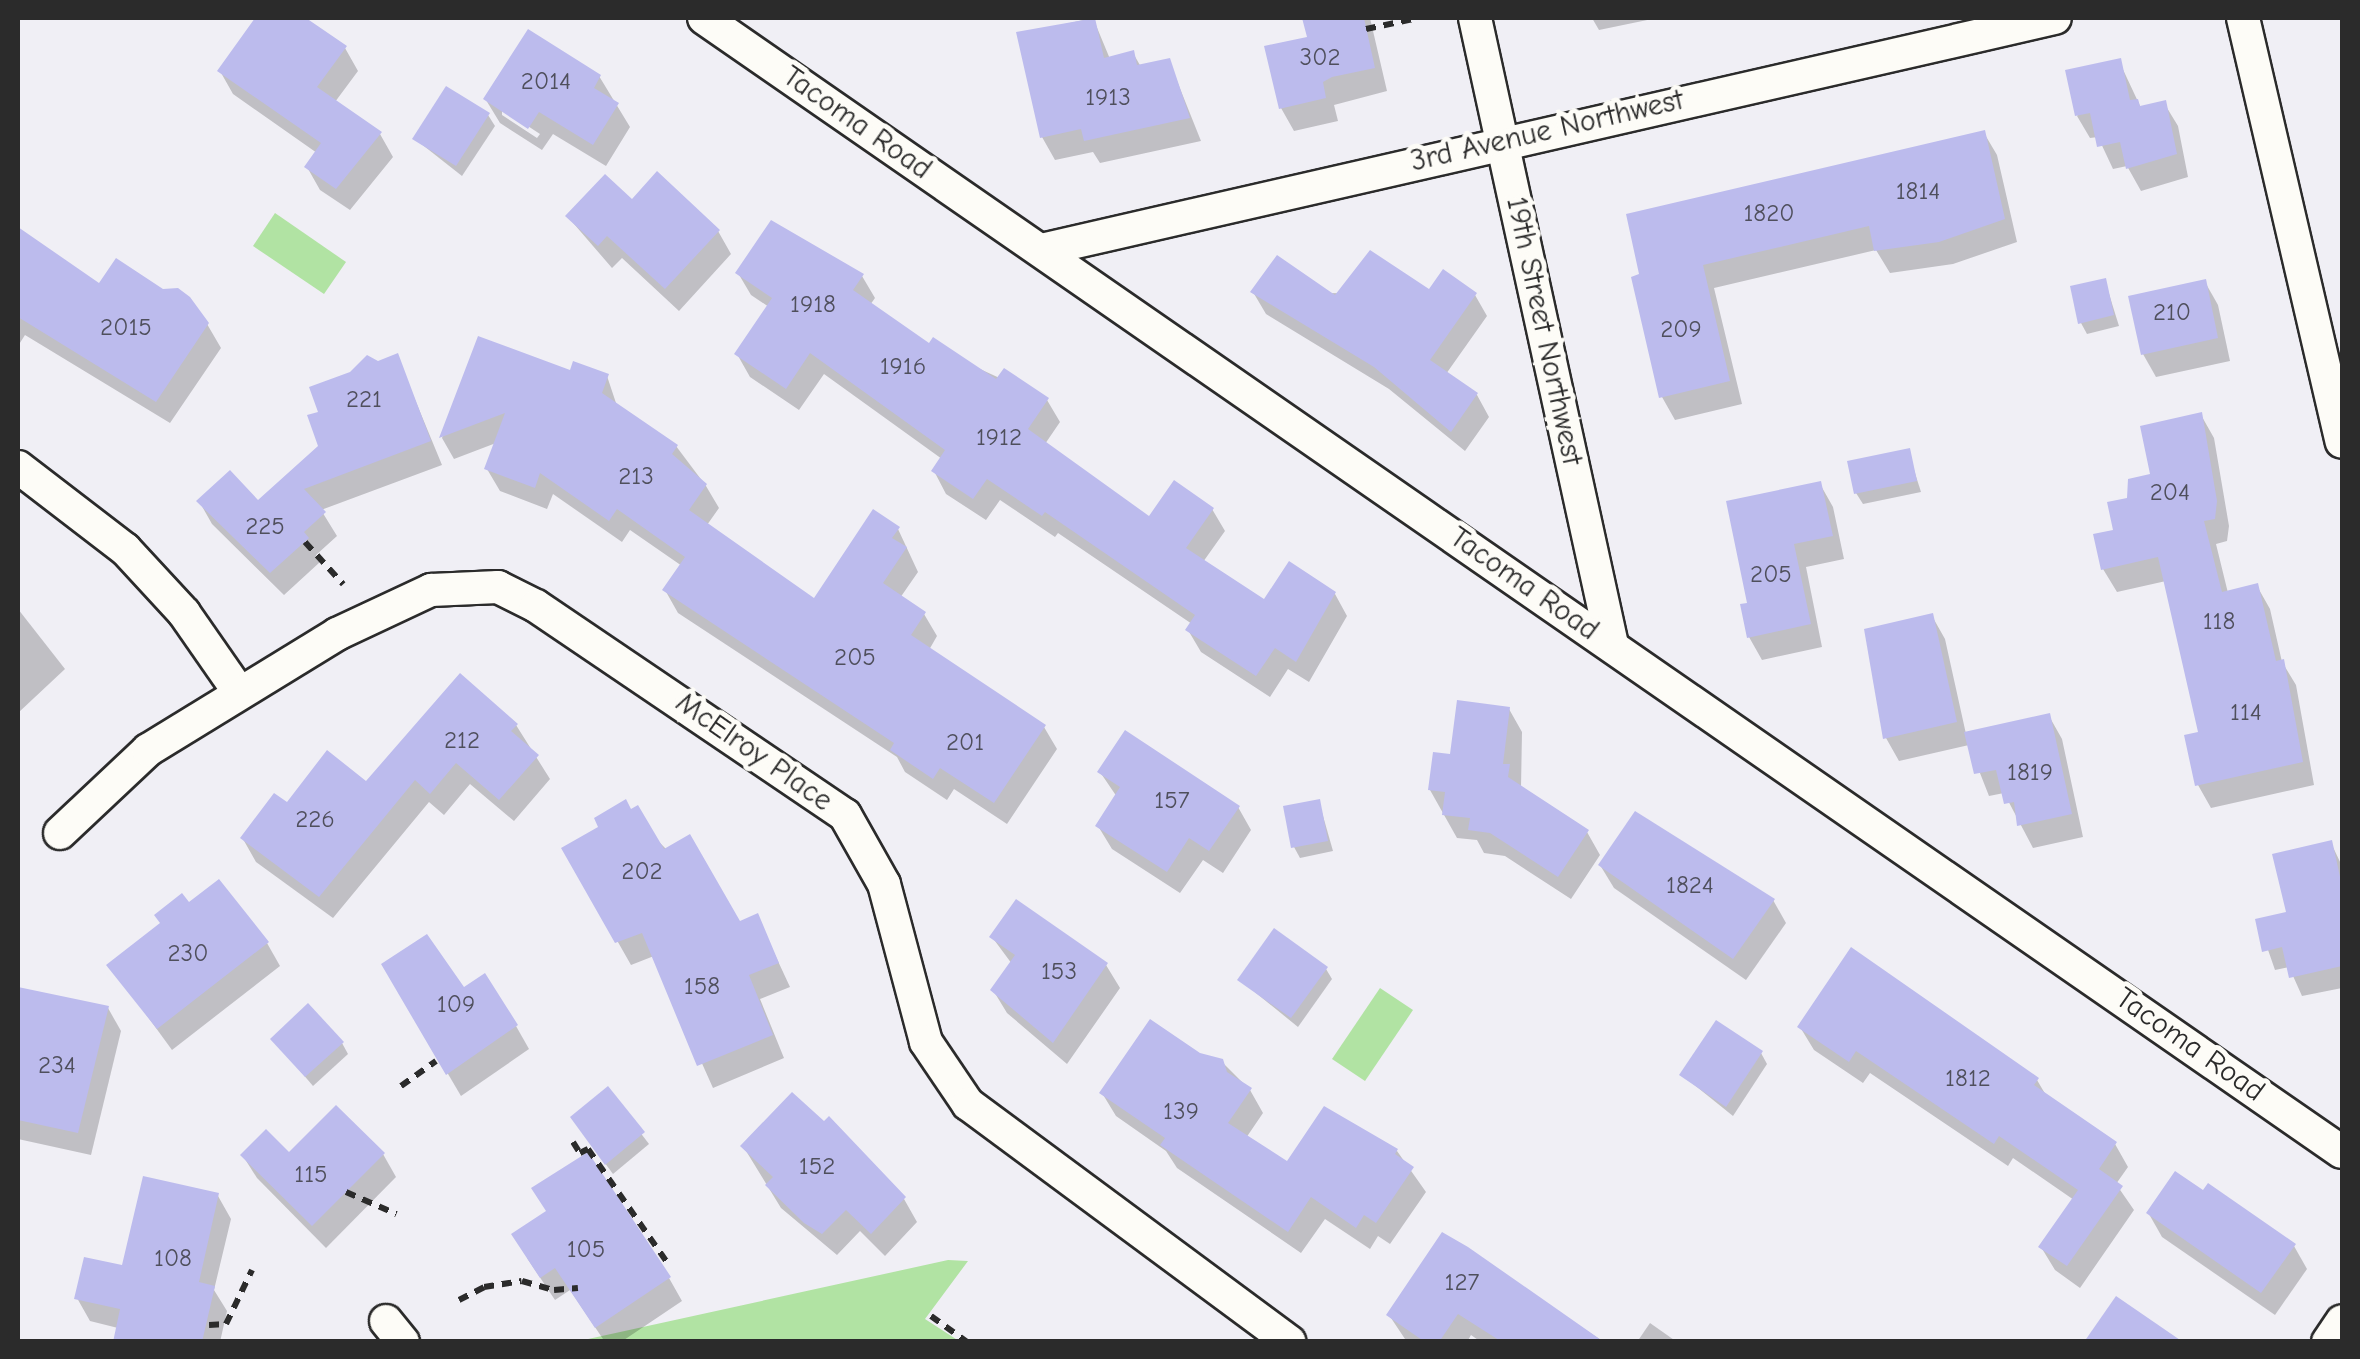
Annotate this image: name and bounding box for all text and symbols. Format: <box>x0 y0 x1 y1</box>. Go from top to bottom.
house number: 302 <box>1300 42 1340 72</box>
street label: Tacoma Road <box>776 58 938 188</box>
house number: 2014 <box>521 66 571 96</box>
house number: 1913 <box>1085 82 1131 112</box>
street label: 3rd Avenue Northwest <box>1407 82 1687 180</box>
house number: 1814 <box>1896 176 1940 206</box>
street label: 19th Street Northwest <box>1498 194 1590 468</box>
house number: 1820 <box>1743 198 1795 228</box>
house number: 1918 <box>790 289 836 319</box>
house number: 210 <box>2153 297 2191 327</box>
house number: 2015 <box>100 312 152 342</box>
house number: 209 <box>1660 314 1702 344</box>
house number: 1916 <box>880 351 926 381</box>
house number: 221 <box>346 384 382 414</box>
house number: 1912 <box>976 422 1022 452</box>
house number: 213 <box>618 461 654 491</box>
house number: 204 <box>2150 477 2190 507</box>
house number: 225 <box>245 511 285 541</box>
street label: Tacoma Road <box>1443 519 1605 649</box>
house number: 205 <box>1750 559 1792 589</box>
house number: 118 <box>2203 606 2235 636</box>
house number: 205 <box>834 642 876 672</box>
street label: McElroy Place <box>669 685 839 819</box>
house number: 114 <box>2230 697 2262 727</box>
house number: 212 <box>444 725 480 755</box>
house number: 201 <box>946 727 984 757</box>
house number: 1819 <box>2007 757 2053 787</box>
house number: 157 <box>1154 785 1190 815</box>
house number: 226 <box>295 804 335 834</box>
house number: 202 <box>621 856 663 886</box>
house number: 1824 <box>1666 870 1714 900</box>
house number: 230 <box>168 938 208 968</box>
house number: 153 <box>1041 956 1077 986</box>
house number: 158 <box>684 971 720 1001</box>
street label: Tacoma Road <box>2109 980 2271 1110</box>
house number: 109 <box>437 989 475 1019</box>
house number: 234 <box>38 1050 76 1080</box>
house number: 1812 <box>1945 1063 1991 1093</box>
house number: 139 <box>1163 1096 1199 1126</box>
house number: 152 <box>799 1151 835 1181</box>
house number: 115 <box>294 1159 328 1189</box>
house number: 105 <box>567 1234 605 1264</box>
house number: 108 <box>154 1243 192 1273</box>
house number: 127 <box>1445 1267 1479 1297</box>

